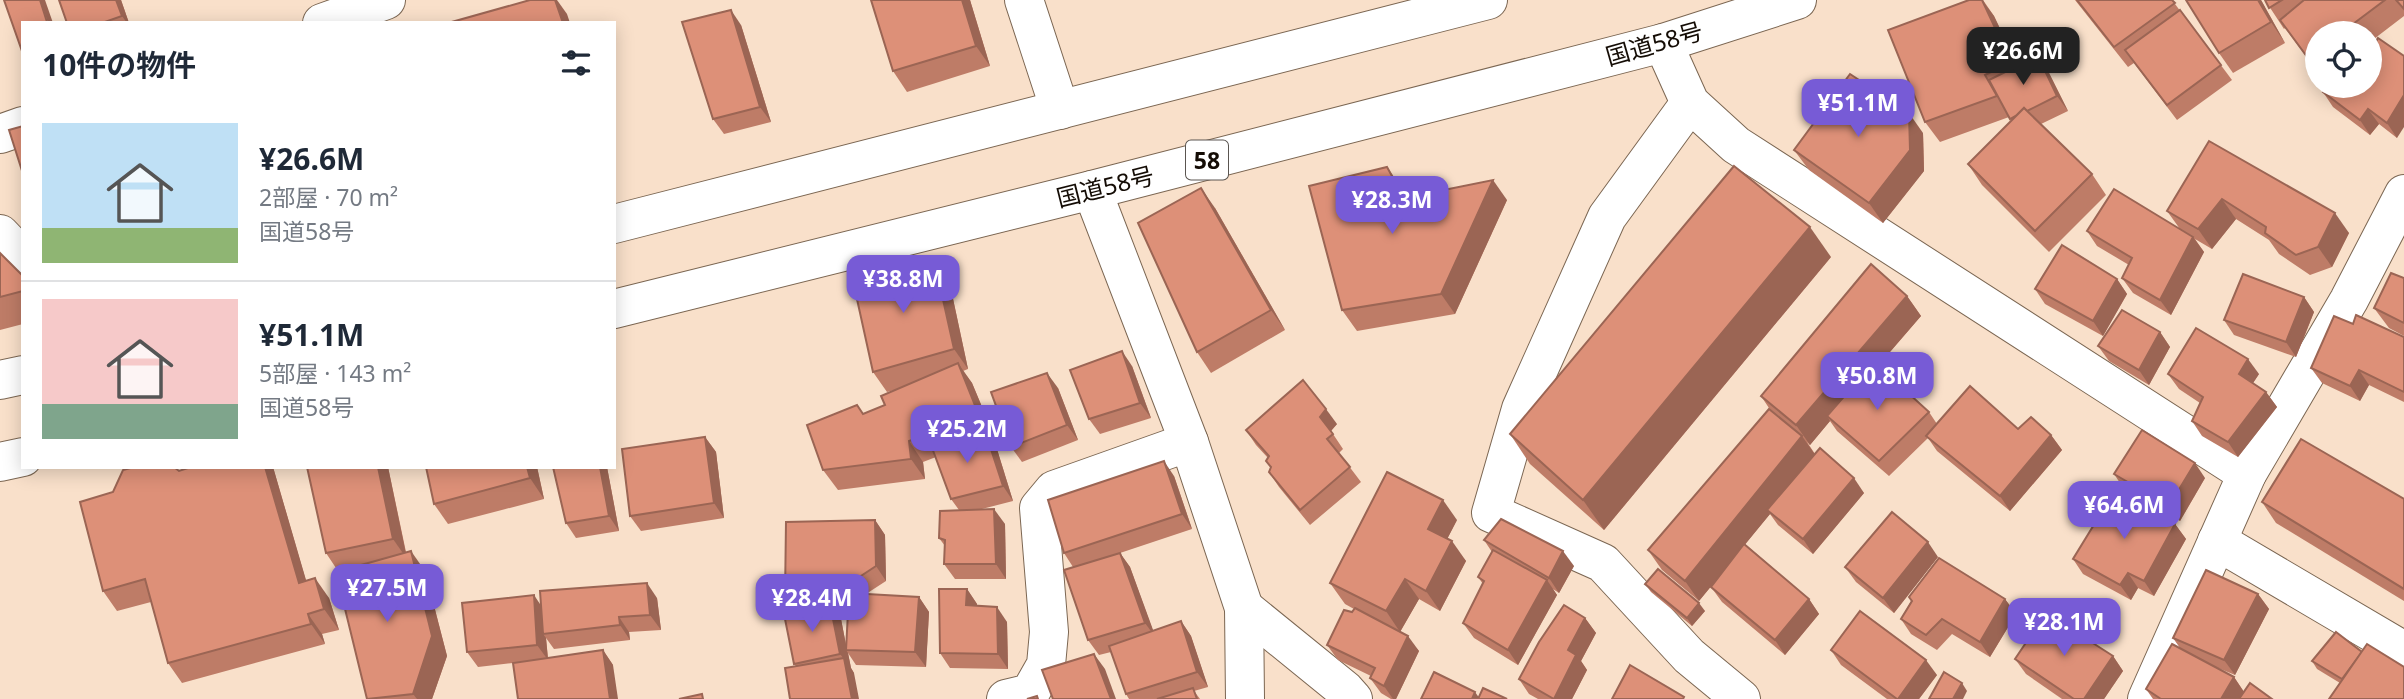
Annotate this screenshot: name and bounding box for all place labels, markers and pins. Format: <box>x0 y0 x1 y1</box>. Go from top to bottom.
pin: ¥26.6M <box>1966 28 2080 87</box>
pin: ¥51.1M <box>1801 80 1915 139</box>
pin: ¥28.3M <box>1335 176 1449 236</box>
pin: ¥38.8M <box>846 256 960 315</box>
pin: ¥50.8M <box>1820 352 1934 412</box>
pin: ¥25.2M <box>910 406 1024 465</box>
pin: ¥64.6M <box>2067 482 2181 541</box>
pin: ¥27.5M <box>330 564 444 624</box>
pin: ¥28.4M <box>755 574 869 634</box>
pin: ¥28.1M <box>2007 598 2121 658</box>

